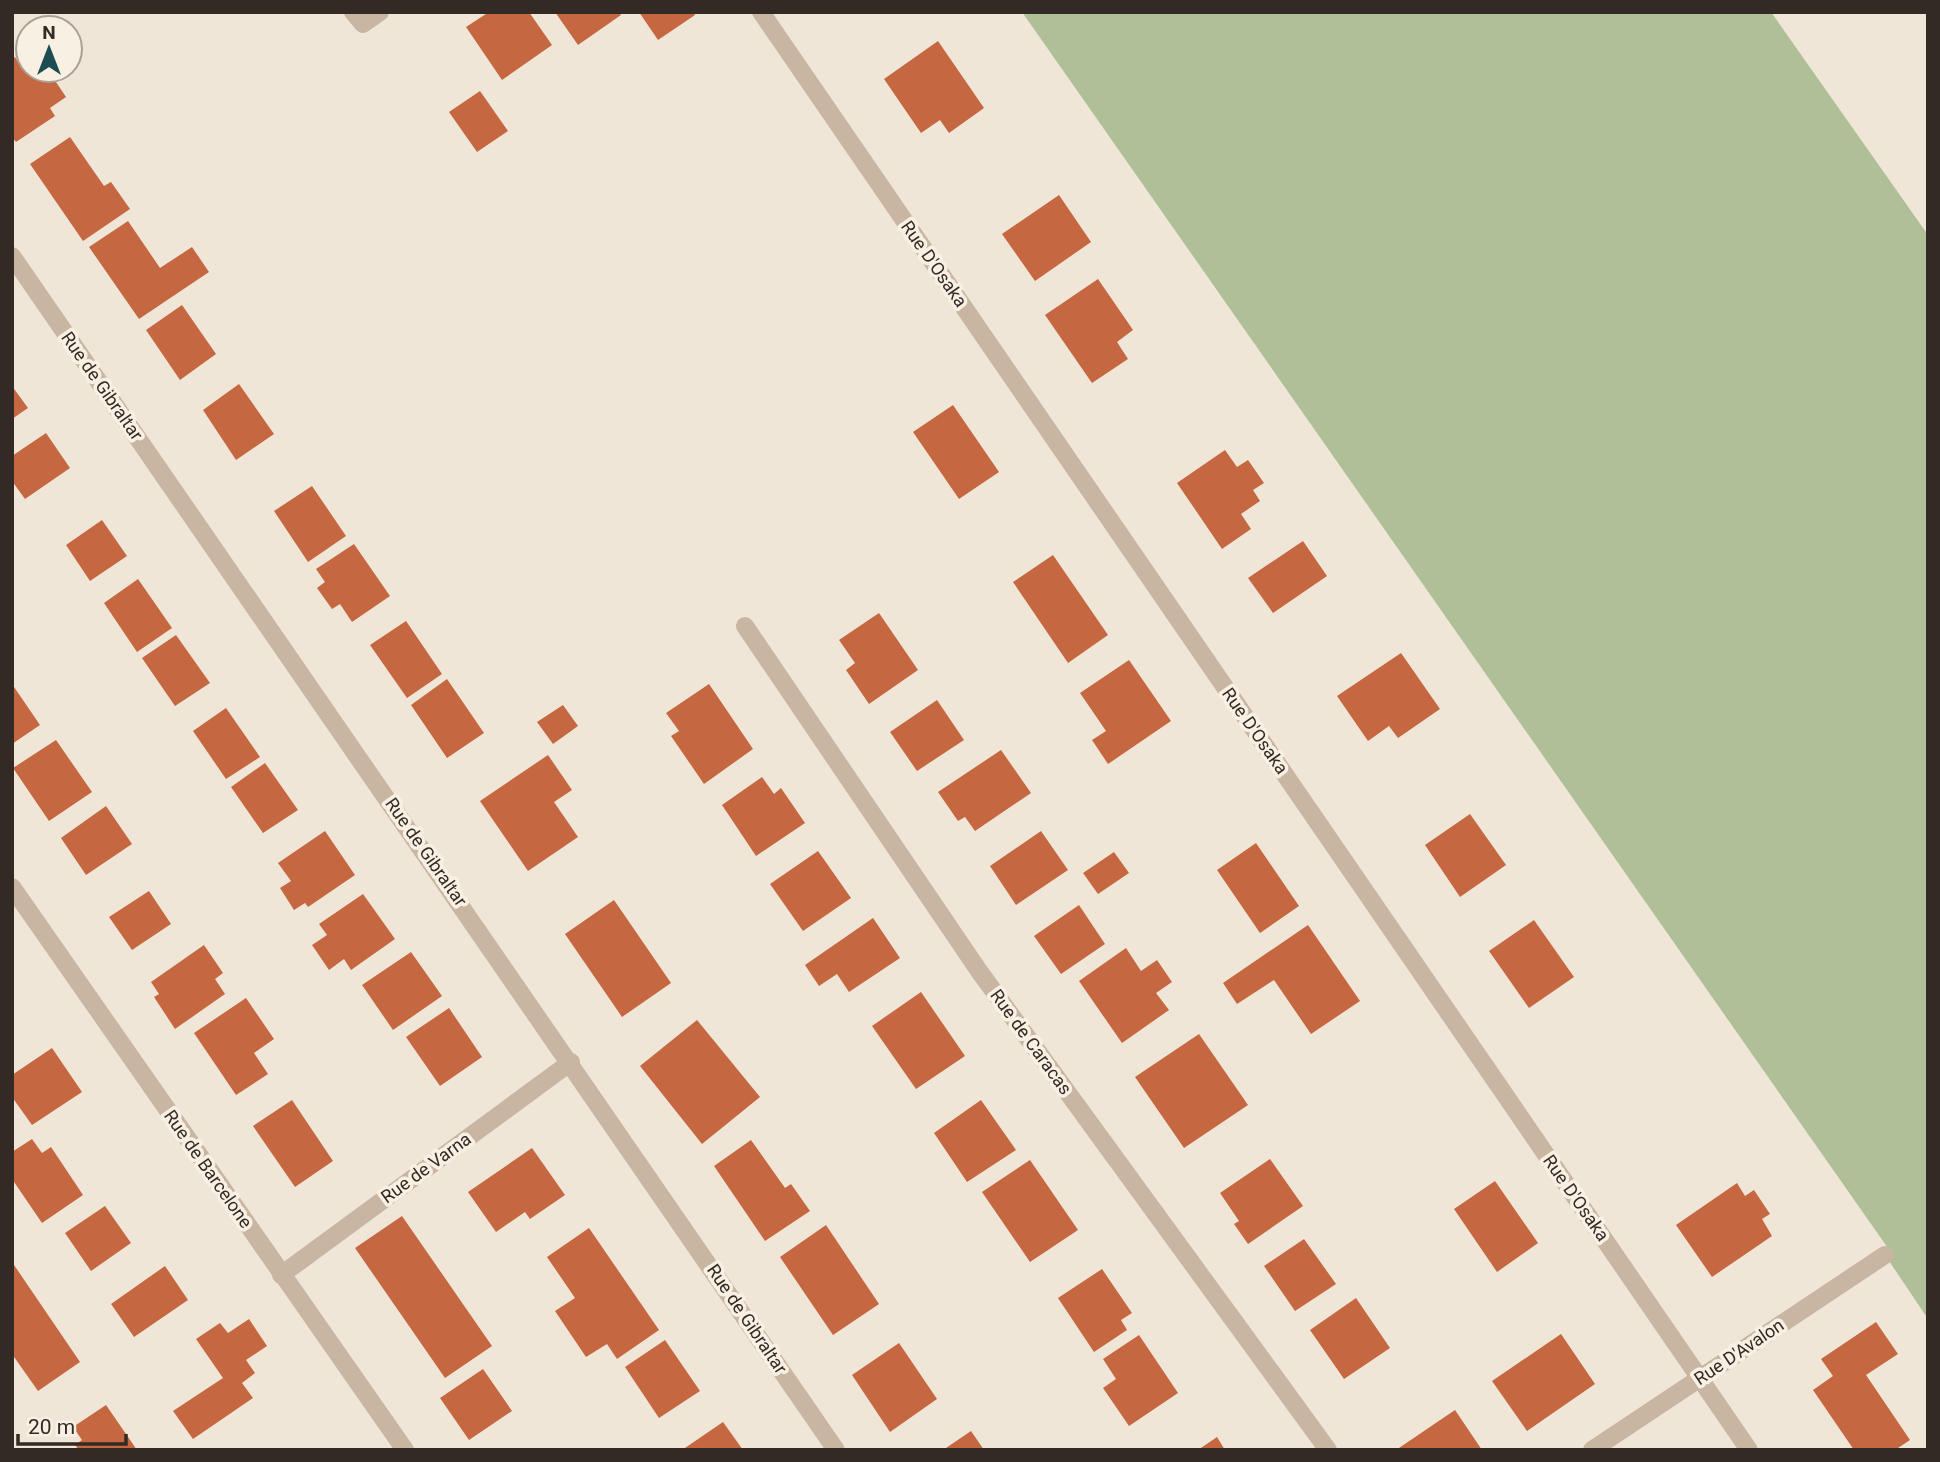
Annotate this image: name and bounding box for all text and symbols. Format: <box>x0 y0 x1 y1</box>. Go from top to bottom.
north arrow <box>14 14 84 84</box>
text: N <box>42 21 56 44</box>
street label: Rue D'Osaka <box>897 217 972 311</box>
street label: Rue de Gibraltar <box>57 327 148 444</box>
street label: Rue D'Osaka <box>1218 684 1293 778</box>
street label: Rue de Gibraltar <box>381 793 472 910</box>
street label: Rue de Caracas <box>986 985 1077 1098</box>
street label: Rue de Barcelone <box>160 1106 257 1232</box>
street label: Rue de Varna <box>377 1128 475 1207</box>
street label: Rue D'Osaka <box>1539 1151 1614 1245</box>
street label: Rue de Gibraltar <box>703 1260 792 1378</box>
street label: Rue D'Avalon <box>1690 1314 1787 1389</box>
scale bar <box>18 1402 126 1446</box>
text: 20 m <box>28 1415 75 1439</box>

